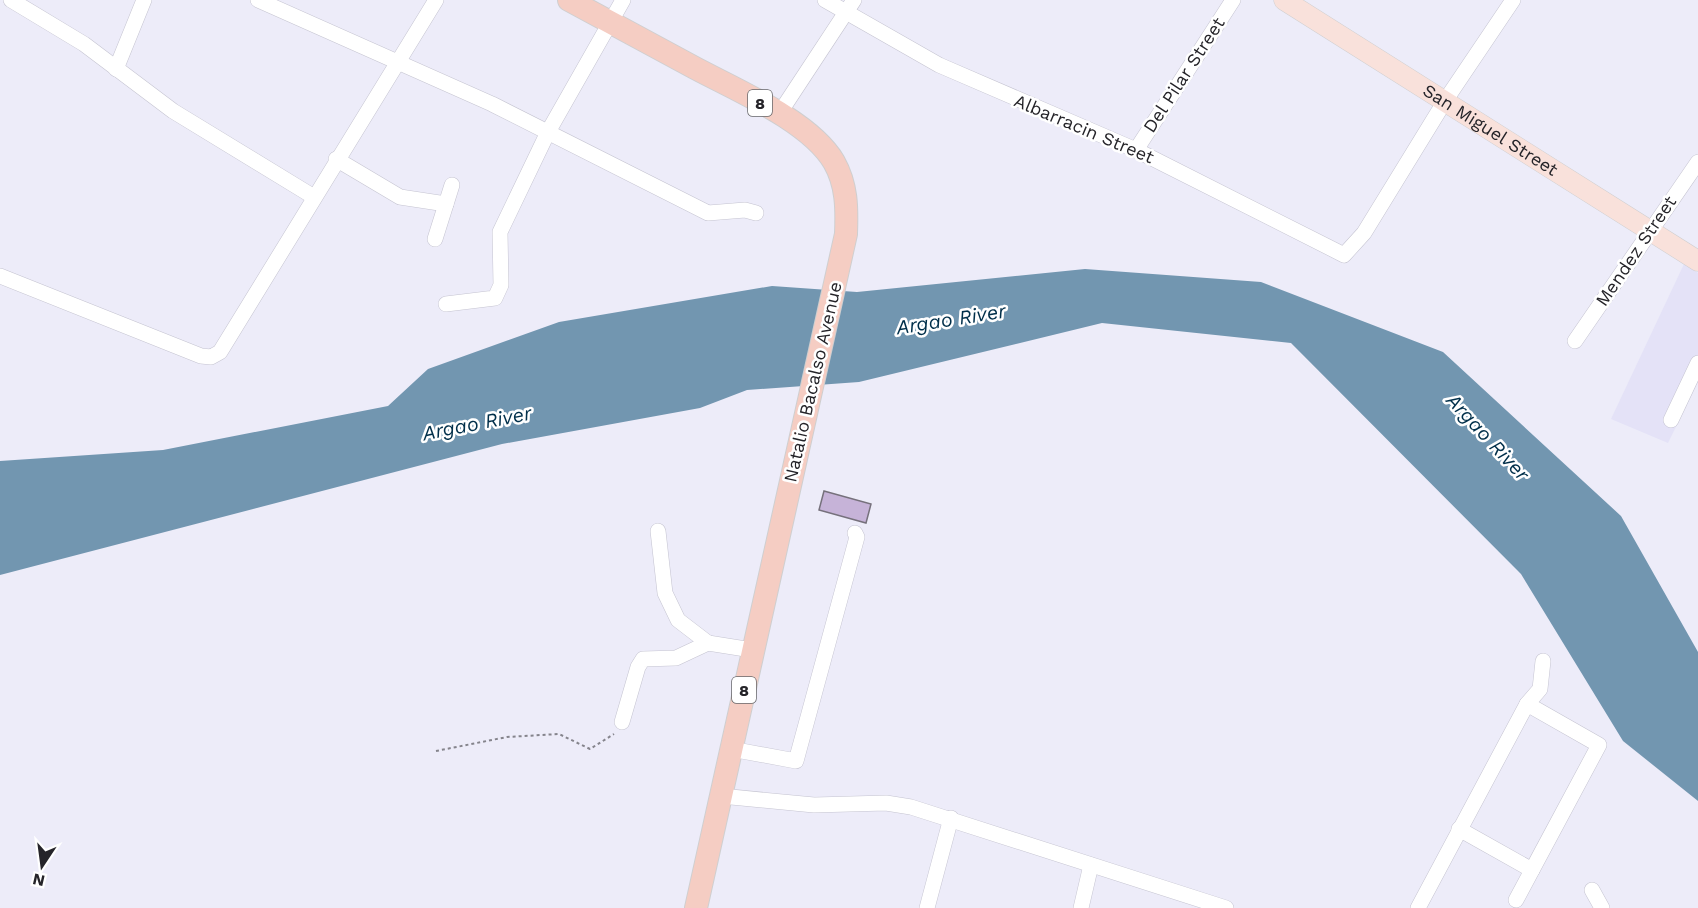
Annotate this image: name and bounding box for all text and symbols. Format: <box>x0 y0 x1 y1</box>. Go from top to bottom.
street label: Del Pilar Street <box>1139 13 1229 136</box>
street label: San Miguel Street <box>1419 79 1562 180</box>
road number: 8 <box>748 90 772 116</box>
street label: Albarracin Street <box>1011 90 1158 168</box>
street label: Mendez Street <box>1591 191 1680 310</box>
street label: Natalio Bacalso Avenue <box>779 280 846 484</box>
water label: Argao River <box>894 298 1009 340</box>
water label: Argao River <box>1441 388 1535 487</box>
water label: Argao River <box>419 400 535 446</box>
road number: 8 <box>732 677 756 703</box>
north arrow <box>12 836 72 896</box>
text: N <box>31 870 47 891</box>

